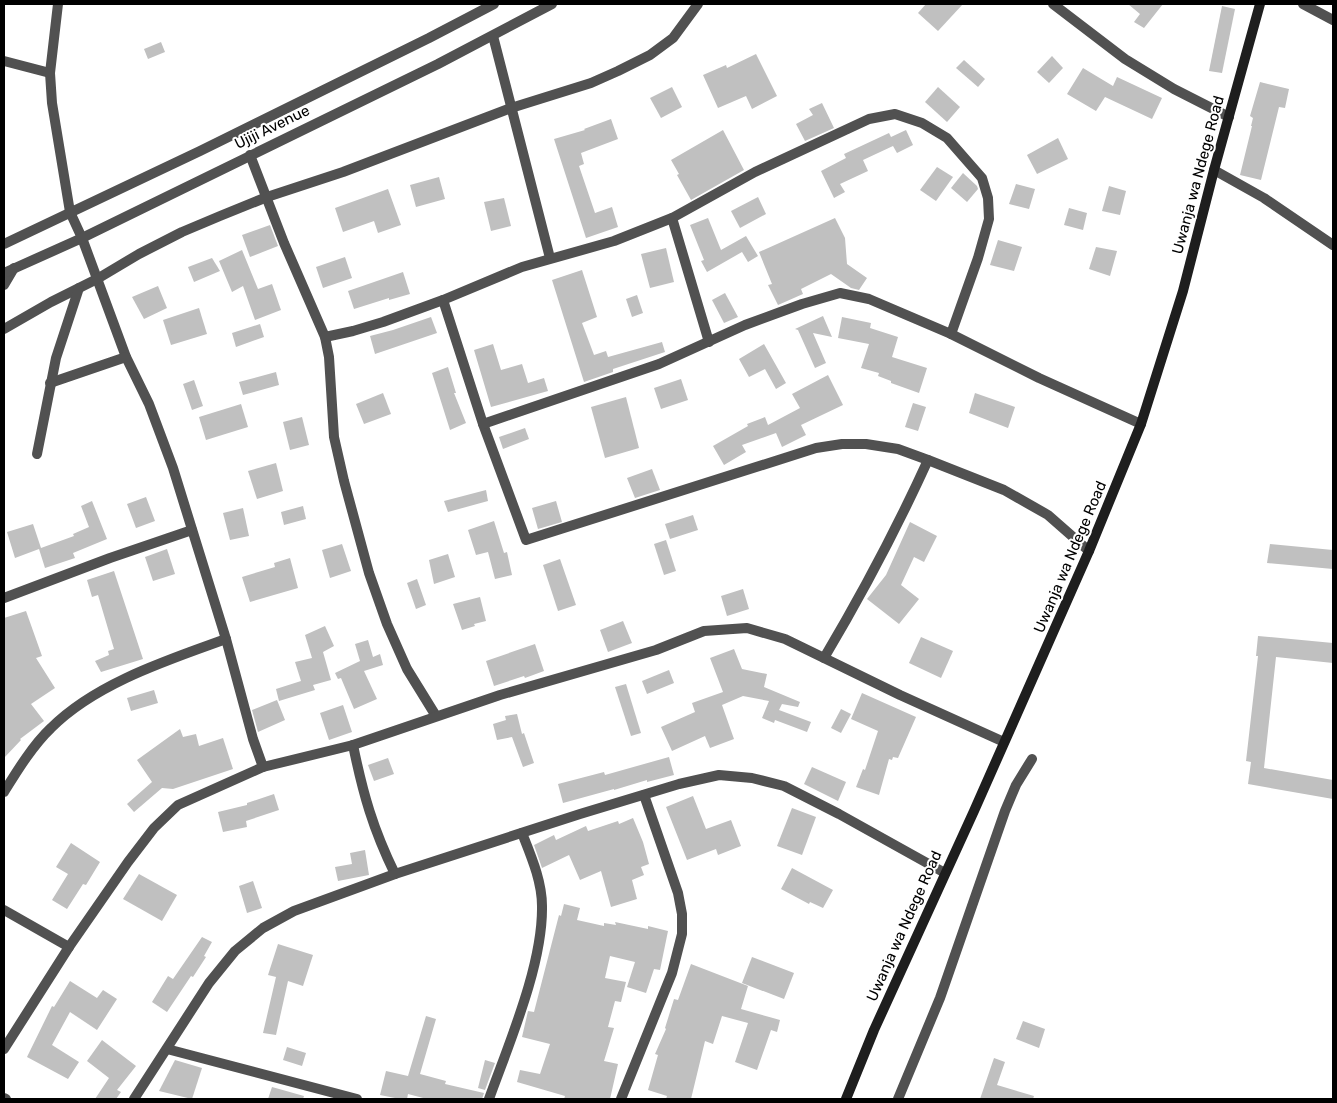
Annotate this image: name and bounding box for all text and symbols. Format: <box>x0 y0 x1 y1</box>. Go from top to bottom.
street label: Uwanja wa Ndege Road <box>1168 94 1228 256</box>
street label: Ujiji Avenue <box>232 101 312 153</box>
street label: Uwanja wa Ndege Road <box>1030 478 1110 636</box>
street label: Uwanja wa Ndege Road <box>863 848 945 1004</box>

